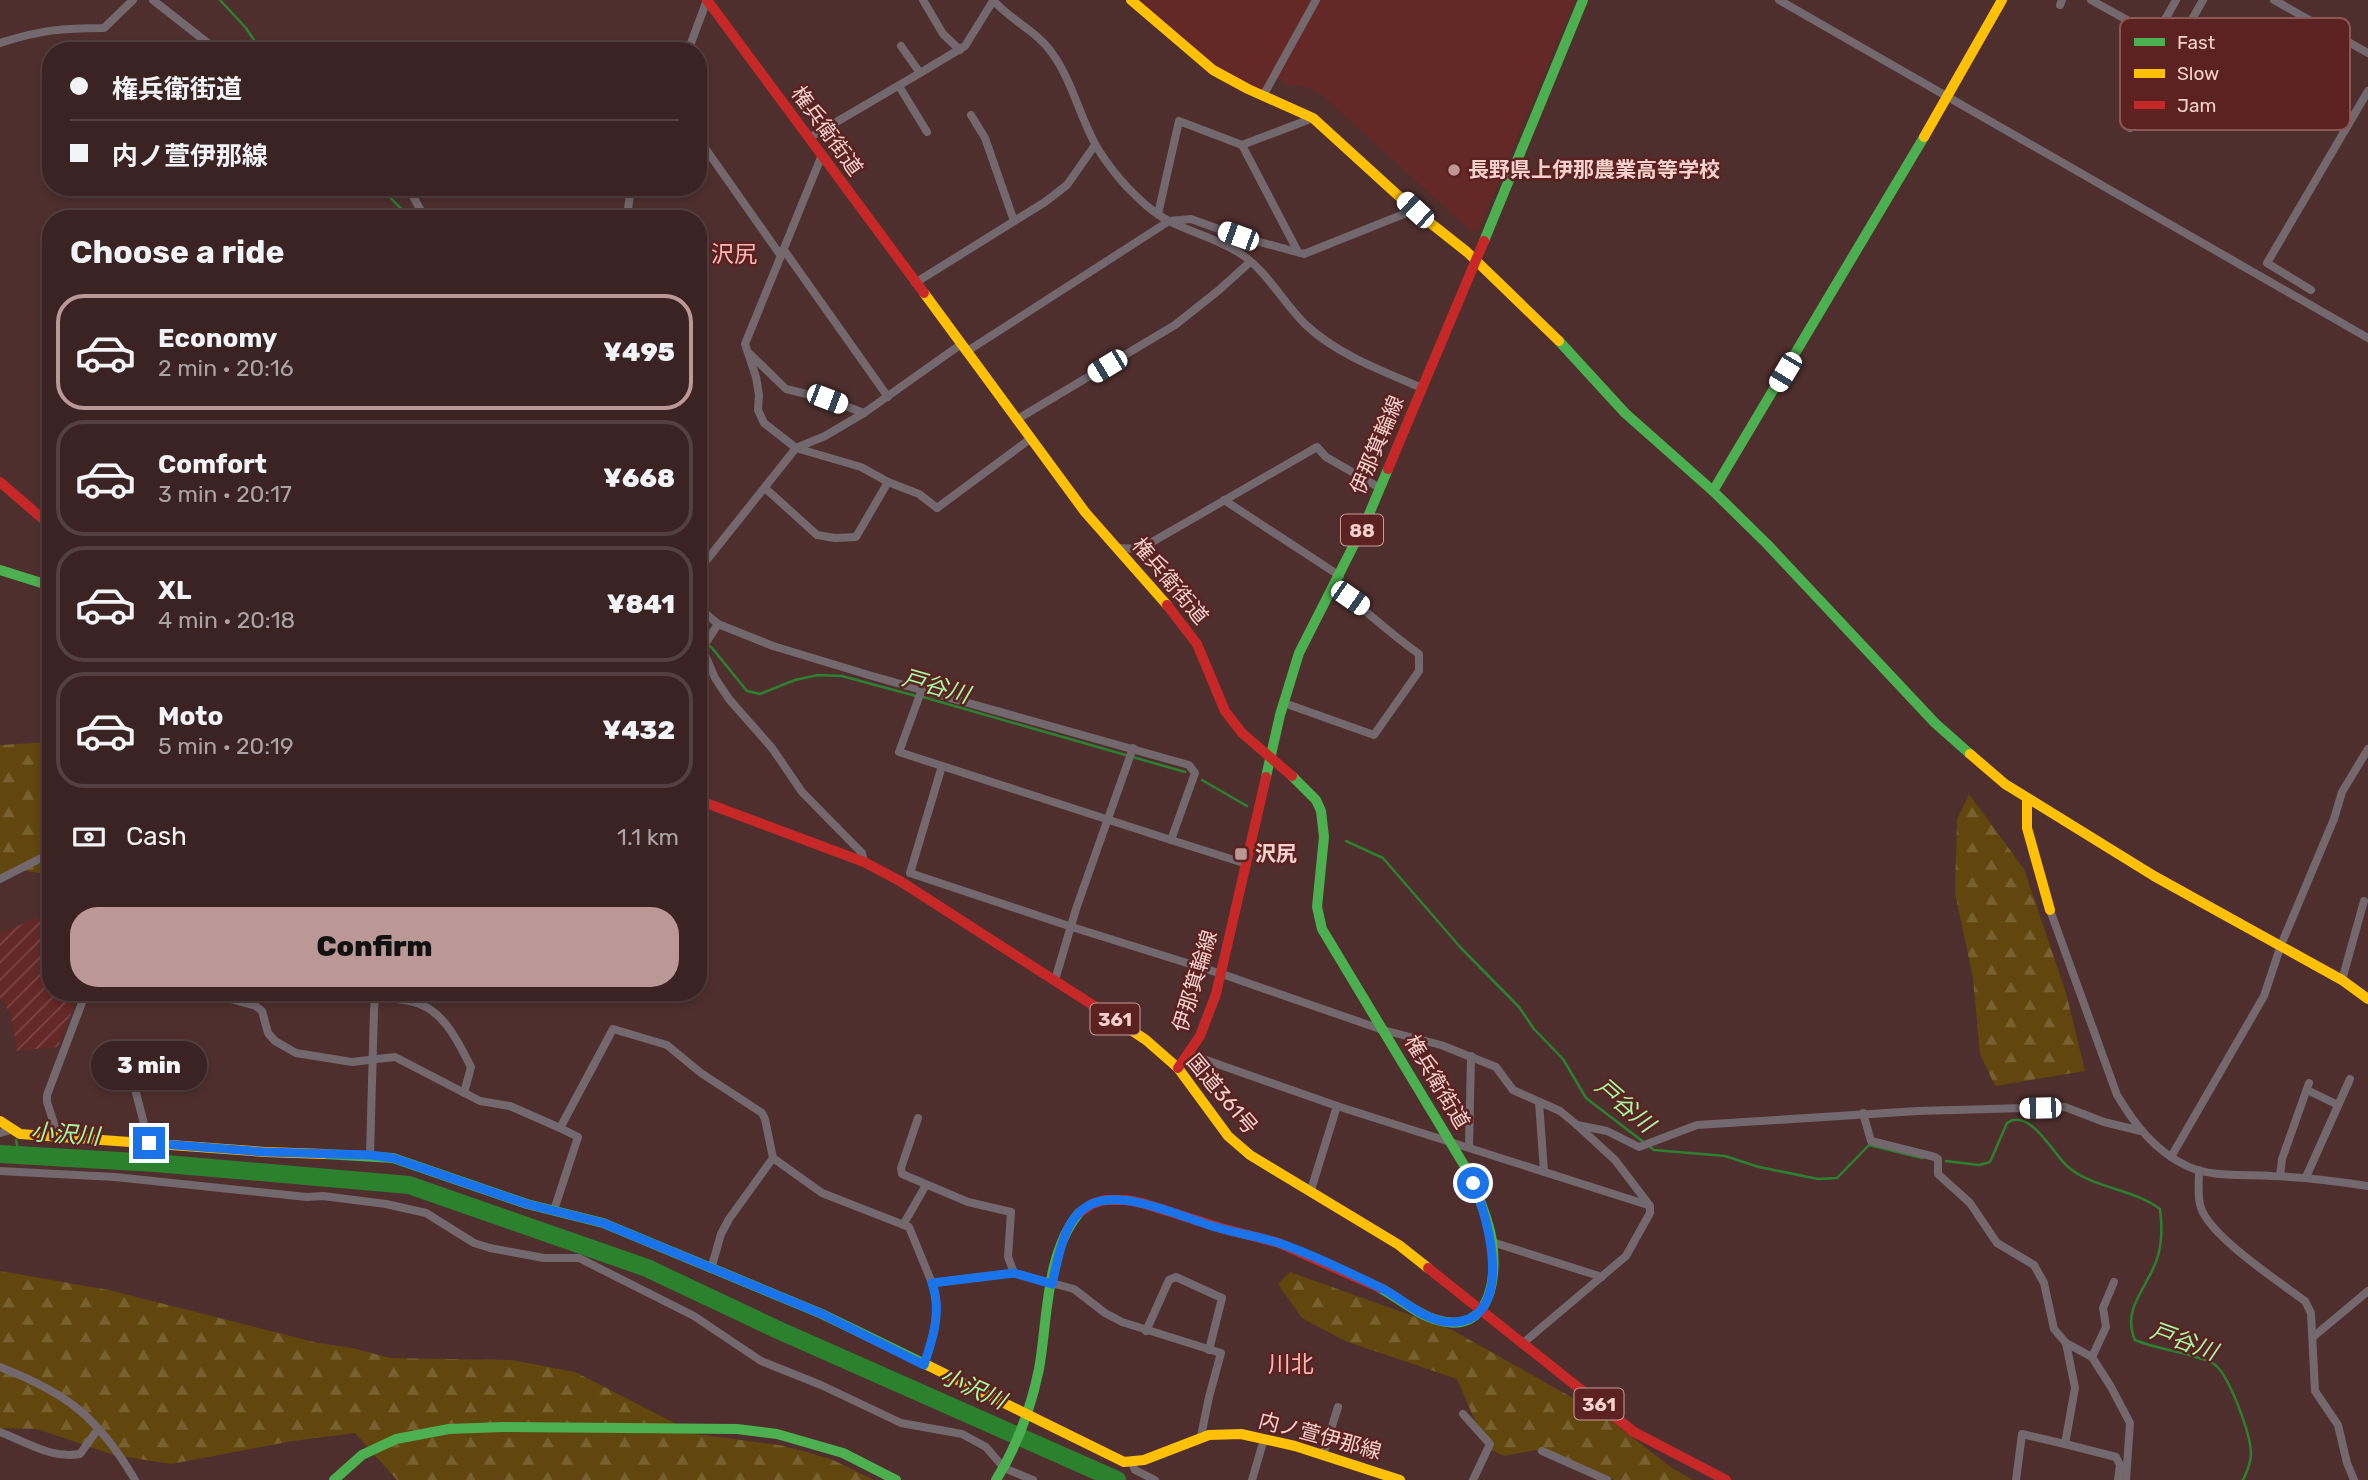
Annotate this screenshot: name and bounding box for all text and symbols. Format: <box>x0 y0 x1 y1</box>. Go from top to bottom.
legend <box>2120 18 2350 130</box>
text: Fast <box>2177 31 2216 54</box>
text: Slow <box>2177 62 2219 85</box>
text: 権兵衛街道 <box>112 74 242 105</box>
street label: 権兵衛街道 <box>786 81 868 181</box>
text: Jam <box>2177 94 2216 117</box>
text: 内ノ萱伊那線 <box>112 141 268 172</box>
place label: 長野県上伊那農業高等学校 <box>1468 157 1720 182</box>
marker: 長野県上伊那農業高等学校 <box>1446 162 1462 178</box>
car <box>1393 188 1438 232</box>
car <box>1215 219 1262 253</box>
text: Choose a ride <box>70 233 284 271</box>
district label: 沢尻 <box>711 240 757 268</box>
icon: car <box>74 321 137 384</box>
text: Economy <box>158 323 277 354</box>
text: ¥495 <box>603 337 675 368</box>
car <box>1084 346 1131 386</box>
car <box>1766 349 1805 395</box>
text: 2 min · 20:16 <box>158 354 294 382</box>
car <box>804 382 851 416</box>
street label: 伊那箕輪線 <box>1345 392 1409 498</box>
icon: car <box>74 447 137 510</box>
text: Comfort <box>158 449 267 480</box>
text: ¥668 <box>603 463 675 494</box>
text: 3 min · 20:17 <box>158 480 292 508</box>
road number: 88 <box>1341 514 1383 545</box>
street label: 権兵衛街道 <box>1127 532 1214 629</box>
icon: car <box>74 573 137 636</box>
text: XL <box>158 575 191 606</box>
car <box>1327 577 1374 619</box>
text: ¥841 <box>607 589 675 620</box>
text: 4 min · 20:18 <box>158 606 295 634</box>
water label: 戸谷川 <box>899 663 976 710</box>
icon: car <box>74 699 137 762</box>
text: Moto <box>158 701 223 732</box>
text: ¥432 <box>602 715 675 746</box>
text: 5 min · 20:19 <box>158 732 294 760</box>
icon: cash <box>70 818 108 856</box>
text: Cash <box>126 821 187 852</box>
text: 1.1 km <box>617 823 679 851</box>
place label: 沢尻 <box>1255 841 1297 866</box>
marker: 沢尻 <box>1233 846 1249 862</box>
button: Confirm <box>70 907 679 987</box>
street label: 伊那箕輪線 <box>1167 927 1222 1035</box>
road number: 361 <box>1090 1004 1140 1035</box>
street label: 権兵衛街道 <box>1400 1030 1475 1133</box>
callout: 3 min <box>91 1042 207 1090</box>
street label: 国道361号 <box>1182 1049 1263 1139</box>
text: 3 min <box>117 1051 181 1079</box>
water label: 戸谷川 <box>1590 1072 1662 1140</box>
car <box>2019 1097 2062 1119</box>
water label: 小沢川 <box>30 1118 103 1151</box>
route end <box>133 1127 165 1159</box>
route start <box>1457 1167 1489 1199</box>
water label: 戸谷川 <box>2147 1316 2224 1367</box>
district label: 川北 <box>1268 1350 1314 1378</box>
water label: 小沢川 <box>936 1361 1013 1416</box>
road number: 361 <box>1574 1388 1624 1420</box>
street label: 内ノ萱伊那線 <box>1256 1407 1384 1464</box>

